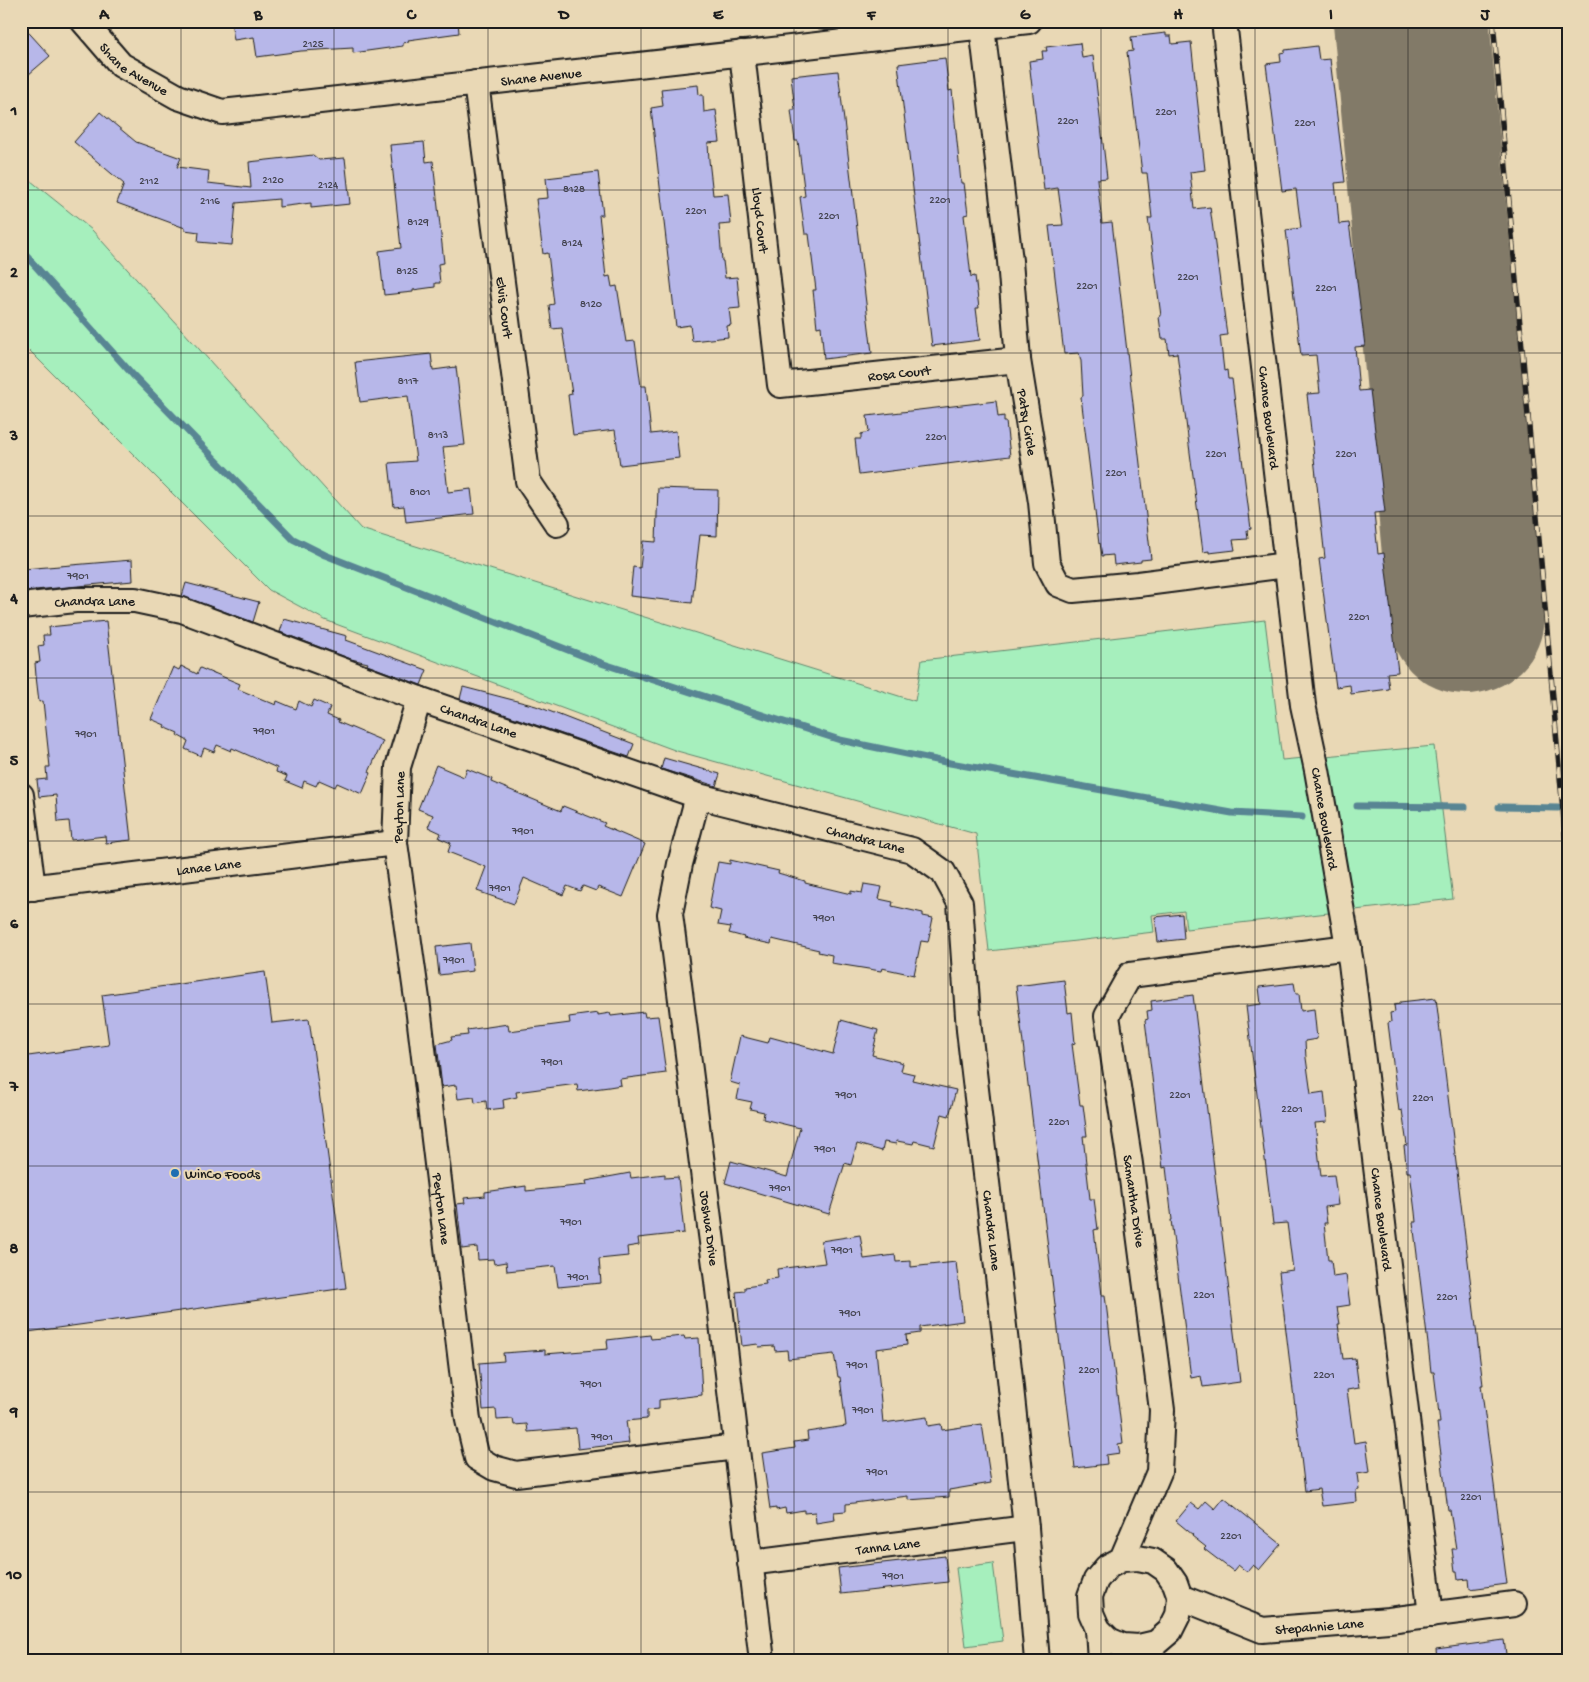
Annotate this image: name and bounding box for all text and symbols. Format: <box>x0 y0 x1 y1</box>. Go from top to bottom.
text: A <box>98 7 110 26</box>
text: B <box>253 7 263 26</box>
text: C <box>406 7 417 26</box>
text: D <box>557 7 570 26</box>
text: E <box>713 7 724 26</box>
text: F <box>866 7 877 26</box>
text: G <box>1020 7 1031 26</box>
text: H <box>1173 7 1183 26</box>
text: I <box>1329 7 1333 26</box>
text: J <box>1480 7 1491 26</box>
house number: 2125 <box>302 39 324 51</box>
street label: Shane Avenue <box>95 40 171 101</box>
street label: Shane Avenue <box>500 65 583 92</box>
text: 1 <box>10 103 17 122</box>
house number: 2201 <box>1155 107 1177 119</box>
house number: 2201 <box>1057 116 1079 128</box>
house number: 2201 <box>1294 118 1316 130</box>
house number: 2120 <box>262 175 284 187</box>
house number: 2112 <box>139 176 159 188</box>
house number: 2124 <box>318 180 339 192</box>
house number: 8128 <box>563 184 585 196</box>
street label: Lloyd Court <box>746 186 771 255</box>
house number: 2201 <box>929 195 951 207</box>
house number: 2116 <box>200 196 220 208</box>
house number: 2201 <box>685 206 707 218</box>
house number: 2201 <box>818 211 840 223</box>
house number: 8129 <box>407 217 429 229</box>
house number: 8124 <box>561 238 583 250</box>
text: 2 <box>10 265 18 284</box>
house number: 8125 <box>396 266 418 278</box>
house number: 2201 <box>1177 272 1199 284</box>
street label: Elvis Court <box>490 276 515 340</box>
house number: 2201 <box>1076 281 1098 293</box>
house number: 2201 <box>1315 283 1337 295</box>
house number: 8120 <box>580 299 602 311</box>
street label: Rosa Court <box>867 363 933 387</box>
street label: Chance Boulevard <box>1253 365 1282 472</box>
house number: 8117 <box>398 376 419 388</box>
street label: Patsy Circle <box>1012 387 1040 458</box>
text: 3 <box>9 428 18 447</box>
house number: 8113 <box>428 430 449 442</box>
house number: 2201 <box>925 432 947 444</box>
house number: 2201 <box>1205 449 1227 461</box>
house number: 2201 <box>1335 449 1357 461</box>
house number: 2201 <box>1105 468 1127 480</box>
house number: 8101 <box>409 487 431 499</box>
house number: 7901 <box>66 571 89 583</box>
text: 4 <box>9 591 18 610</box>
street label: Chandra Lane <box>54 594 136 613</box>
house number: 2201 <box>1348 612 1370 624</box>
street label: Chandra Lane <box>437 701 520 744</box>
house number: 7901 <box>252 726 275 738</box>
house number: 7901 <box>74 729 97 741</box>
text: 5 <box>10 753 19 772</box>
street label: Chance Boulevard <box>1306 766 1341 873</box>
street label: Peyton Lane <box>391 770 410 844</box>
street label: Chandra Lane <box>824 823 907 859</box>
house number: 7901 <box>511 826 534 838</box>
street label: Lanae Lane <box>176 856 243 881</box>
house number: 7901 <box>488 883 511 895</box>
house number: 7901 <box>812 913 835 925</box>
text: 6 <box>10 916 19 935</box>
house number: 7901 <box>442 955 465 967</box>
house number: 7901 <box>540 1057 563 1069</box>
text: 7 <box>9 1079 19 1098</box>
house number: 7901 <box>834 1090 857 1102</box>
house number: 2201 <box>1169 1090 1191 1102</box>
house number: 2201 <box>1412 1093 1434 1105</box>
house number: 2201 <box>1281 1104 1303 1116</box>
house number: 2201 <box>1048 1117 1070 1129</box>
house number: 7901 <box>813 1144 836 1156</box>
street label: Samantha Drive <box>1118 1154 1148 1250</box>
marker: WinCo Foods <box>169 1167 181 1179</box>
place label: WinCo Foods <box>185 1167 261 1184</box>
street label: Chance Boulevard <box>1365 1167 1395 1274</box>
street label: Peyton Lane <box>427 1171 453 1246</box>
house number: 7901 <box>768 1183 791 1195</box>
street label: Joshua Drive <box>695 1190 721 1268</box>
street label: Chandra Lane <box>977 1190 1003 1272</box>
house number: 7901 <box>559 1217 582 1229</box>
text: 8 <box>10 1241 19 1260</box>
house number: 7901 <box>830 1245 853 1257</box>
house number: 7901 <box>566 1272 589 1284</box>
house number: 2201 <box>1193 1290 1215 1302</box>
house number: 2201 <box>1436 1292 1458 1304</box>
house number: 7901 <box>838 1308 861 1320</box>
house number: 7901 <box>845 1360 868 1372</box>
house number: 2201 <box>1078 1365 1100 1377</box>
house number: 2201 <box>1313 1370 1335 1382</box>
house number: 7901 <box>579 1379 602 1391</box>
text: 9 <box>9 1404 18 1423</box>
house number: 7901 <box>851 1405 874 1417</box>
house number: 7901 <box>590 1432 613 1444</box>
house number: 7901 <box>865 1467 888 1479</box>
house number: 2201 <box>1460 1492 1482 1504</box>
house number: 2201 <box>1220 1531 1242 1543</box>
street label: Tanna Lane <box>854 1535 922 1561</box>
text: 10 <box>5 1567 22 1586</box>
house number: 7901 <box>881 1571 904 1583</box>
street label: Stepahnie Lane <box>1275 1616 1365 1640</box>

